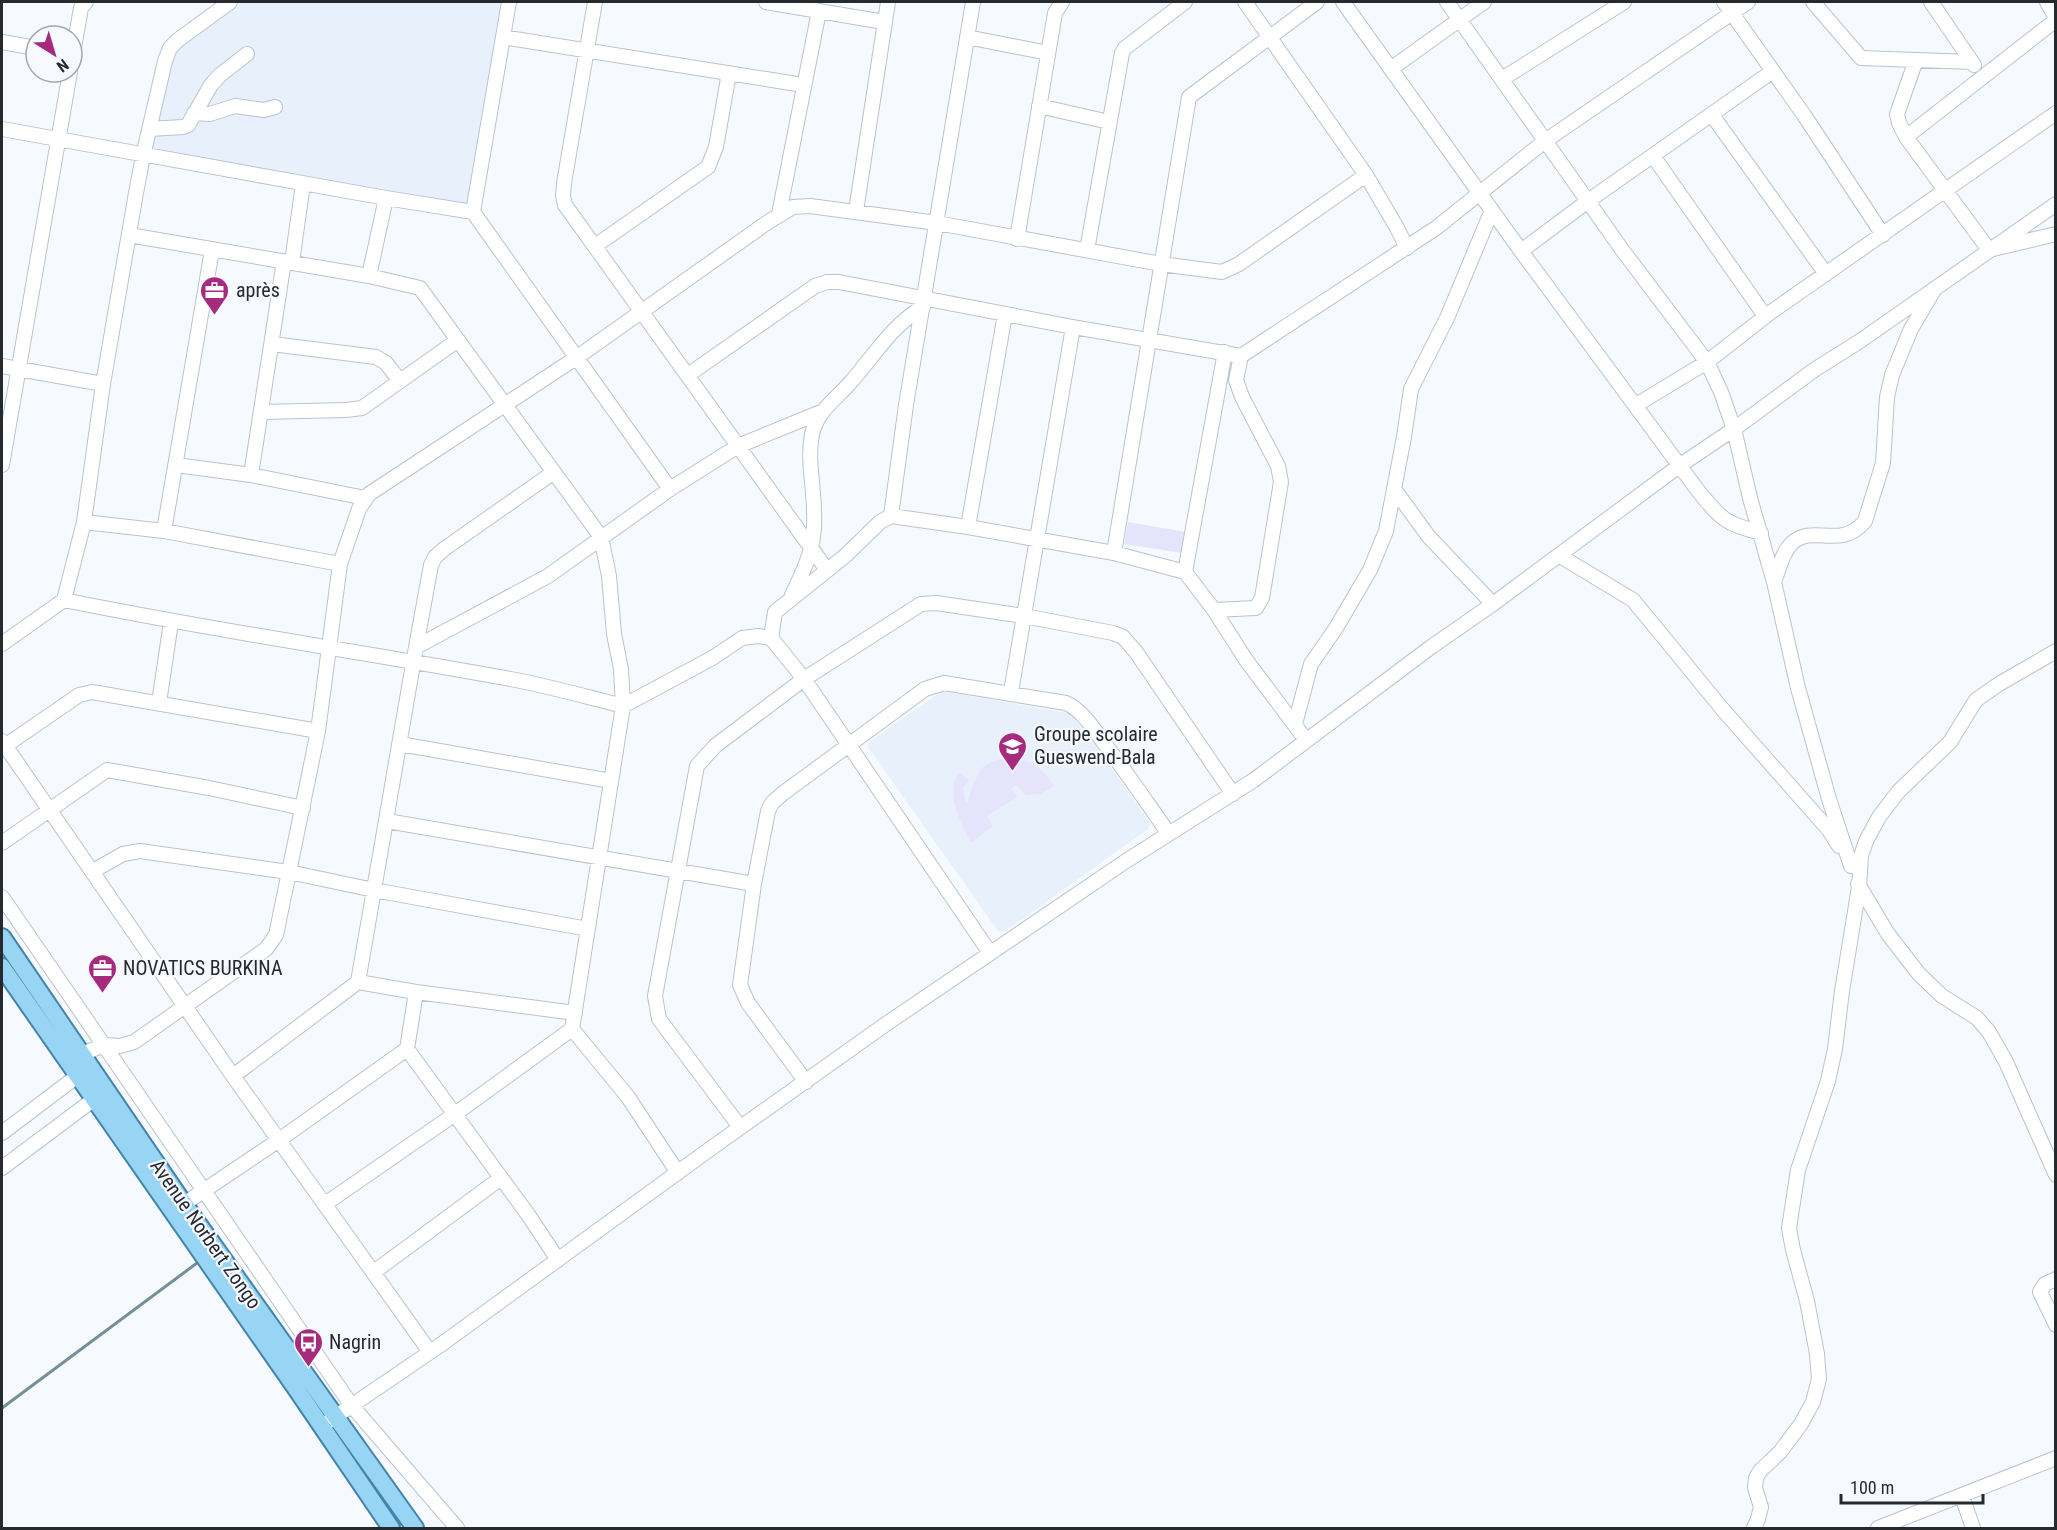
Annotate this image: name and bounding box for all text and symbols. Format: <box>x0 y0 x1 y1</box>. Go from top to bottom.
north arrow <box>24 24 84 84</box>
text: N <box>53 55 72 76</box>
office icon: après <box>199 274 231 316</box>
place label: après <box>236 278 280 302</box>
place label: Groupe scolaire Gueswend-Bala <box>1034 722 1158 769</box>
school or university icon: Groupe scolaire Gueswend-Bala <box>997 730 1029 772</box>
office icon: NOVATICS BURKINA <box>86 952 118 994</box>
place label: NOVATICS BURKINA <box>123 956 283 980</box>
street label: Avenue Norbert Zongo <box>145 1155 267 1313</box>
bus stop icon: Nagrin <box>292 1326 324 1368</box>
place label: Nagrin <box>329 1330 381 1354</box>
scale bar <box>1841 1467 1984 1505</box>
text: 100 m <box>1850 1477 1894 1498</box>

